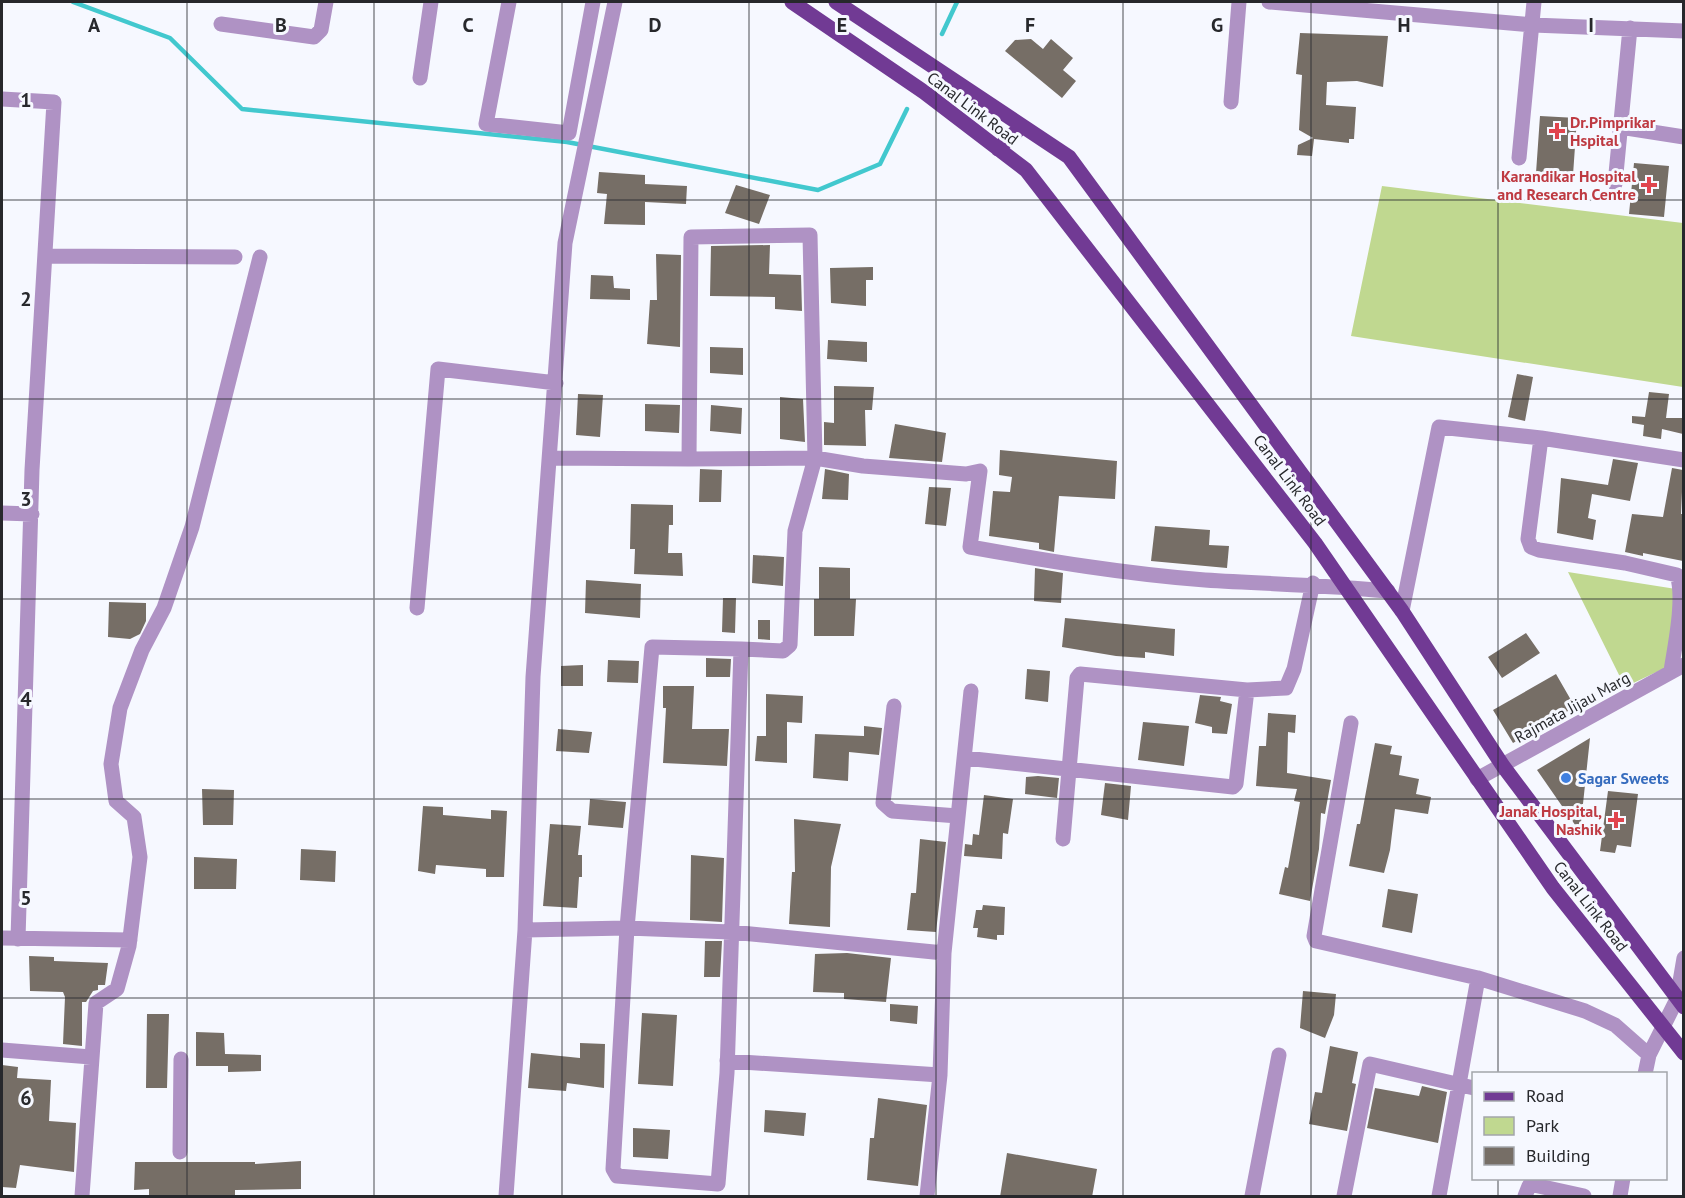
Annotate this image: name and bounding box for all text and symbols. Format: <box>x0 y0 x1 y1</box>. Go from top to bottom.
text: A <box>88 12 101 38</box>
text: B <box>275 12 287 38</box>
text: C <box>462 12 474 38</box>
text: D <box>649 12 662 38</box>
text: E <box>837 12 847 38</box>
text: F <box>1025 12 1035 38</box>
text: G <box>1211 12 1223 38</box>
text: H <box>1397 12 1411 38</box>
text: I <box>1588 12 1594 38</box>
street label: Canal Link Road <box>923 67 1023 149</box>
text: 1 <box>20 87 32 113</box>
place label: Dr.Pimprikar Hspital <box>1570 112 1656 150</box>
marker: Dr.Pimprikar Hspital <box>1548 122 1566 140</box>
place label: Karandikar Hospital and Research Centre <box>1497 166 1636 204</box>
marker: Karandikar Hospital and Research Centre <box>1640 176 1658 194</box>
text: 2 <box>20 286 32 312</box>
street label: Canal Link Road <box>1249 430 1331 530</box>
text: 3 <box>20 486 32 512</box>
street label: Rajmata Jijau Marg <box>1511 667 1633 747</box>
text: 4 <box>20 686 32 712</box>
place label: Sagar Sweets <box>1578 768 1669 788</box>
marker: Sagar Sweets <box>1559 771 1573 785</box>
place label: Janak Hospital, Nashik <box>1499 801 1602 839</box>
marker: Janak Hospital, Nashik <box>1607 811 1625 829</box>
street label: Canal Link Road <box>1550 857 1632 955</box>
text: 5 <box>20 885 32 911</box>
legend <box>1472 1072 1667 1180</box>
text: Road <box>1526 1084 1564 1107</box>
text: 6 <box>20 1085 32 1111</box>
text: Park <box>1526 1114 1559 1137</box>
text: Building <box>1526 1144 1590 1167</box>

